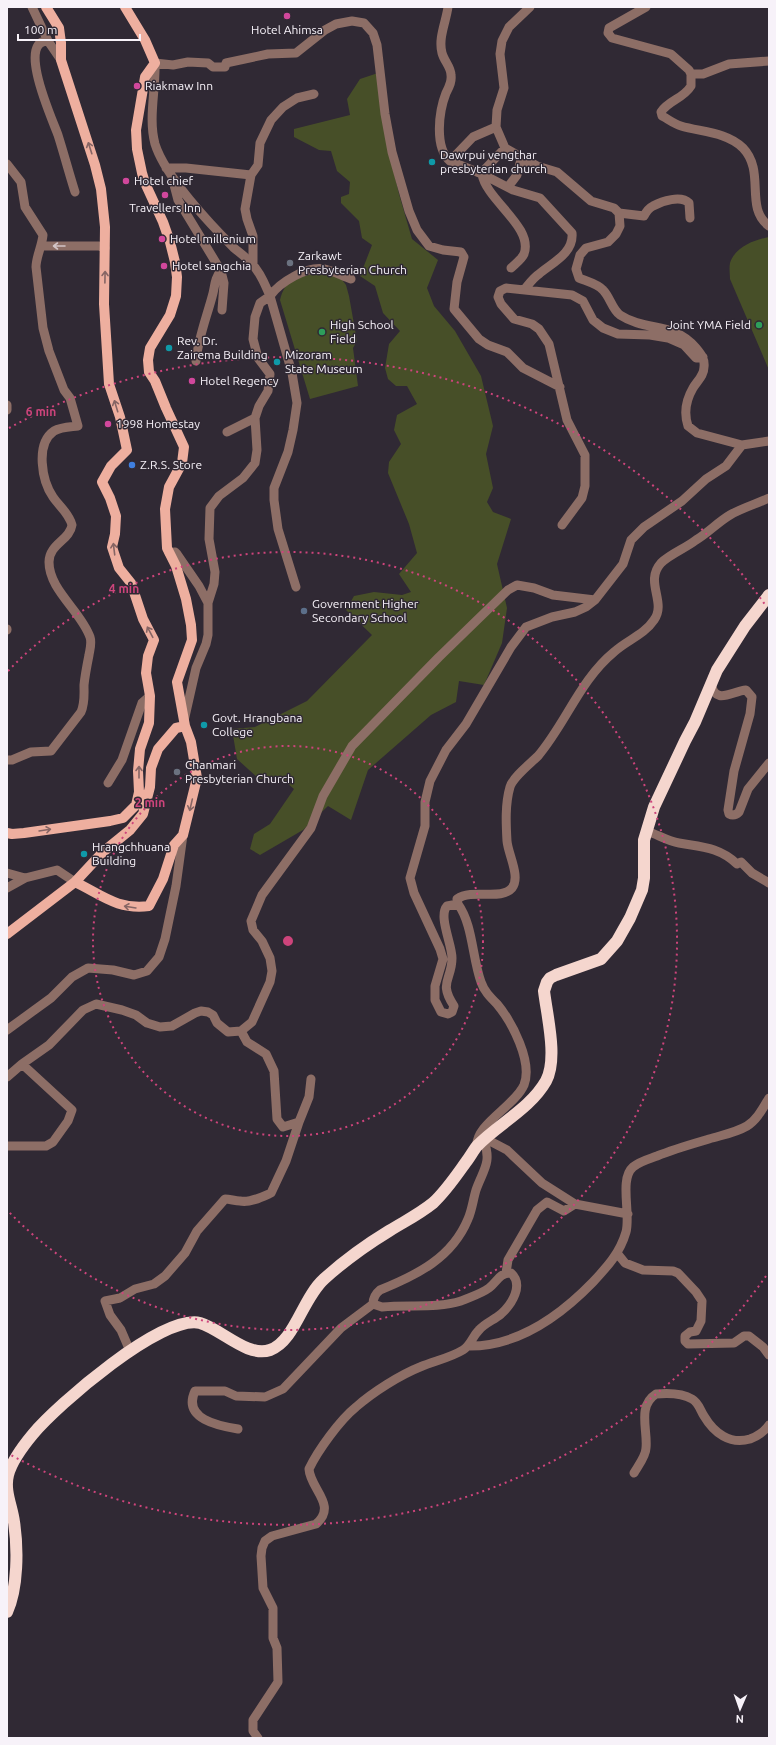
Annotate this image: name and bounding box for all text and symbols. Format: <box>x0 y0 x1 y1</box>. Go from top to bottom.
marker: Hotel Ahimsa <box>282 11 292 21</box>
scale bar <box>18 16 140 42</box>
text: 100 m <box>24 23 57 36</box>
place label: Hotel Ahimsa <box>251 23 323 36</box>
place label: Riakmaw Inn <box>145 79 213 92</box>
marker: Riakmaw Inn <box>132 81 142 91</box>
one-way arrow <box>86 142 93 155</box>
place label: Dawrpui vengthar presbyterian church <box>440 148 547 175</box>
marker: Dawrpui vengthar presbyterian church <box>427 157 437 167</box>
place label: Hotel chief <box>134 174 194 187</box>
marker: Hotel chief <box>121 176 131 186</box>
marker: Travellers Inn <box>160 190 170 200</box>
place label: Travellers Inn <box>129 201 201 214</box>
place label: Hotel millenium <box>170 232 256 245</box>
marker: Hotel millenium <box>157 234 167 244</box>
one-way arrow <box>53 242 66 250</box>
place label: Zarkawt Presbyterian Church <box>298 249 407 276</box>
marker: Zarkawt Presbyterian Church <box>285 258 295 268</box>
place label: Hotel sangchia <box>172 259 251 272</box>
marker: Hotel sangchia <box>159 261 169 271</box>
one-way arrow <box>101 271 109 284</box>
place label: High School Field <box>330 318 394 345</box>
place label: Joint YMA Field <box>667 318 751 331</box>
marker: Joint YMA Field <box>754 320 764 330</box>
marker: High School Field <box>317 327 327 337</box>
place label: Rev. Dr. Zairema Building <box>177 334 268 361</box>
marker: Rev. Dr. Zairema Building <box>164 343 174 353</box>
place label: Mizoram State Museum <box>285 348 363 375</box>
marker: Mizoram State Museum <box>272 357 282 367</box>
place label: Hotel Regency <box>200 374 279 387</box>
marker: Hotel Regency <box>187 376 197 386</box>
one-way arrow <box>112 399 119 412</box>
text: 6 min <box>26 405 56 418</box>
place label: 1998 Homestay <box>116 417 200 430</box>
marker: 1998 Homestay <box>103 419 113 429</box>
place label: Z.R.S. Store <box>140 458 202 471</box>
marker: Z.R.S. Store <box>127 460 137 470</box>
one-way arrow <box>111 543 118 556</box>
text: 4 min <box>109 582 139 595</box>
place label: Government Higher Secondary School <box>312 597 419 624</box>
marker: Government Higher Secondary School <box>299 606 309 616</box>
one-way arrow <box>146 627 153 639</box>
place label: Govt. Hrangbana College <box>212 711 302 738</box>
marker: Govt. Hrangbana College <box>199 720 209 730</box>
place label: Chanmari Presbyterian Church <box>185 758 294 785</box>
one-way arrow <box>135 766 143 779</box>
marker: Chanmari Presbyterian Church <box>172 767 182 777</box>
text: 2 min <box>135 796 165 809</box>
one-way arrow <box>187 798 194 811</box>
one-way arrow <box>39 826 52 834</box>
place label: Hrangchhuana Building <box>92 840 170 867</box>
marker: Hrangchhuana Building <box>79 849 89 859</box>
one-way arrow <box>124 903 137 911</box>
centre of rings <box>281 934 295 948</box>
north arrow <box>720 1689 760 1729</box>
text: N <box>735 1713 744 1725</box>

